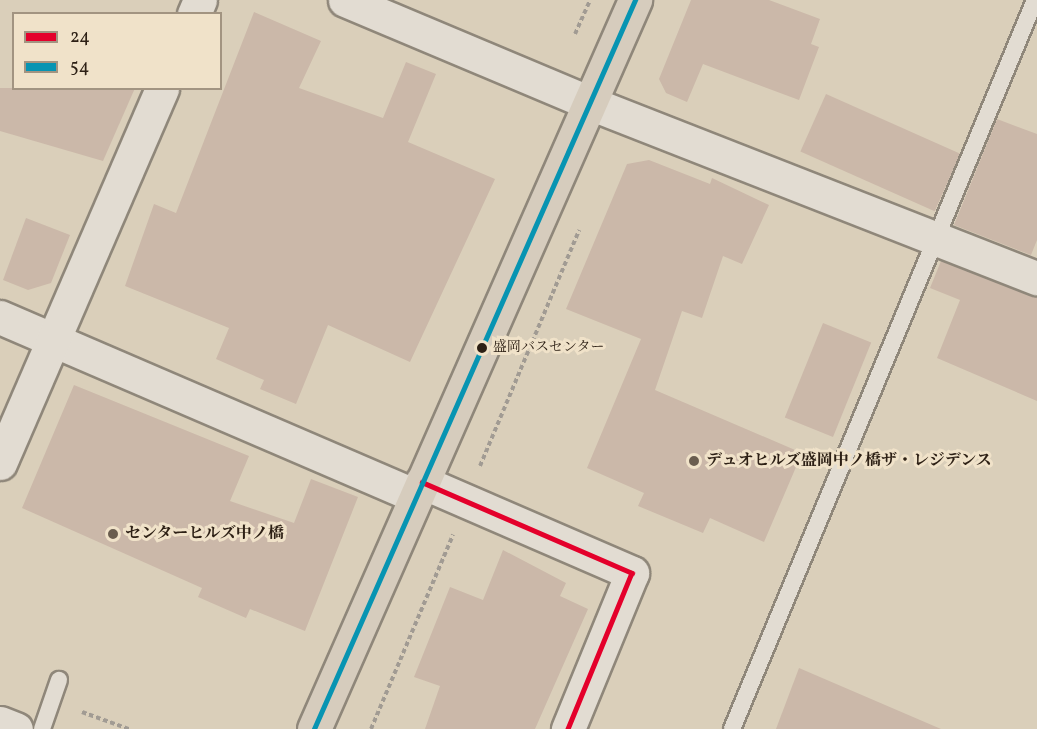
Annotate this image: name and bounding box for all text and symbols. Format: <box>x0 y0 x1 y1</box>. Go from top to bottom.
legend <box>12 12 222 90</box>
text: 24 <box>70 25 90 50</box>
text: 54 <box>70 55 89 80</box>
place label: 盛岡バスセンター <box>493 340 605 356</box>
marker: 盛岡バスセンター <box>476 342 488 354</box>
place label: デュオヒルズ盛岡中ノ橋ザ・レジデンス <box>706 451 994 471</box>
marker: デュオヒルズ盛岡中ノ橋ザ・レジデンス <box>687 454 701 468</box>
place label: センターヒルズ中ノ橋 <box>125 524 285 544</box>
marker: センターヒルズ中ノ橋 <box>106 527 120 541</box>

